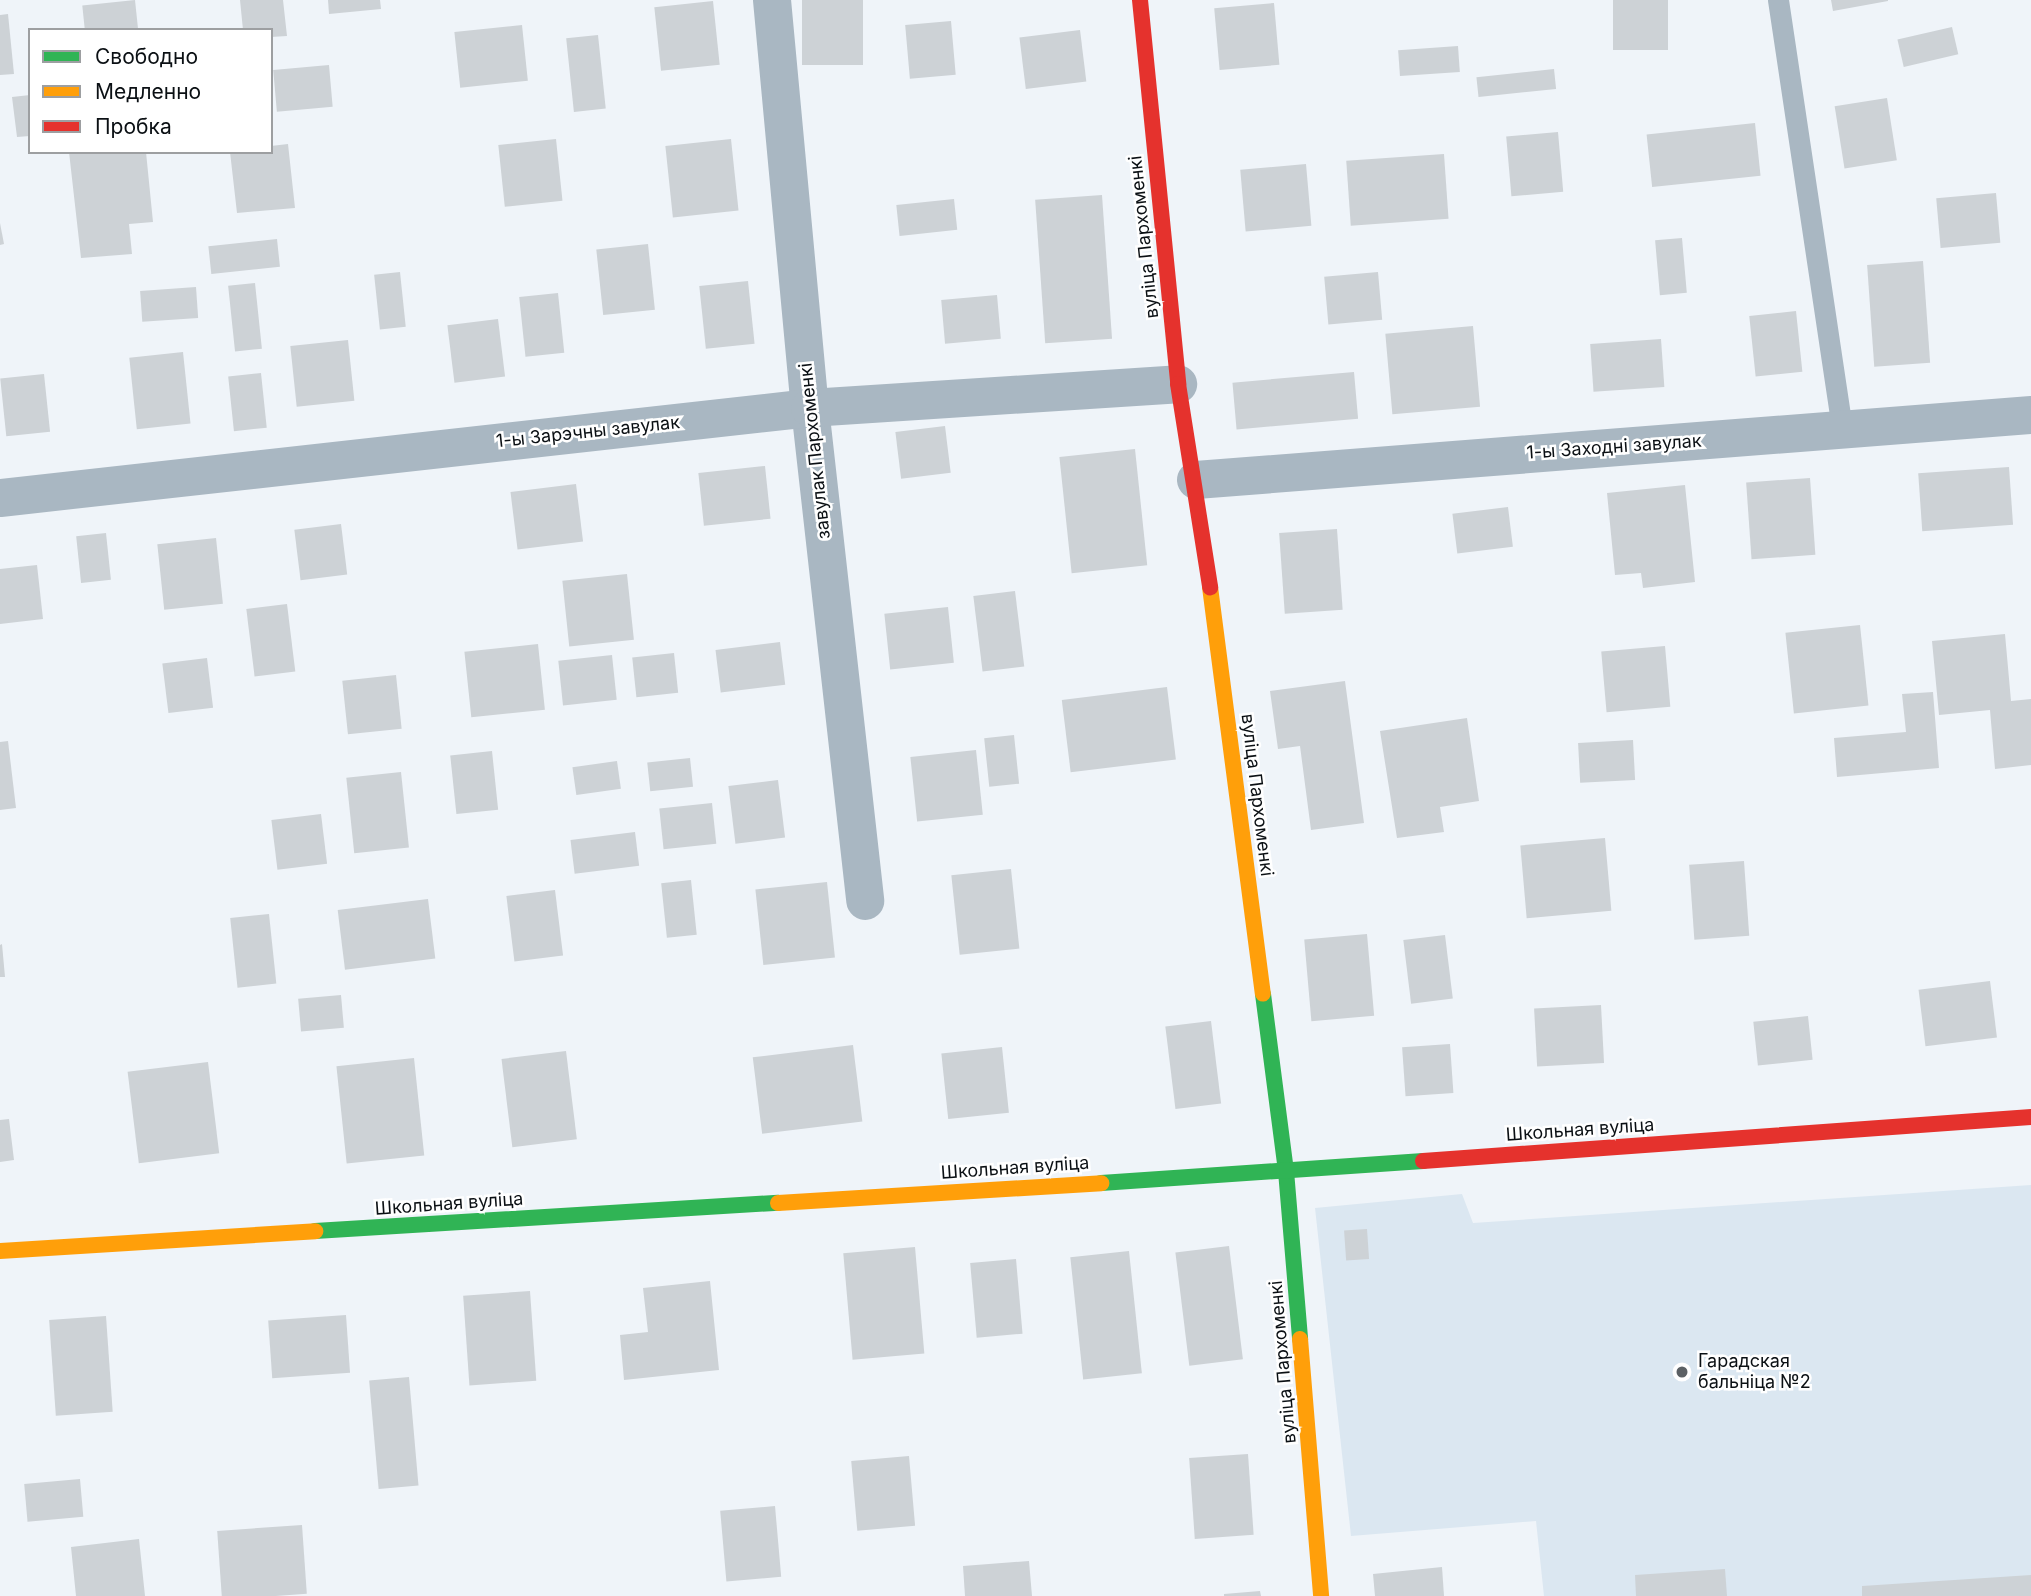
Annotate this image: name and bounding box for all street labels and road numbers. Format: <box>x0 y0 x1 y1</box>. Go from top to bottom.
street label: вуліца Пархоменкі <box>1125 155 1163 319</box>
street label: завулак Пархоменкі <box>795 362 835 540</box>
street label: 1-ы Зарэчны завулак <box>495 412 681 452</box>
street label: 1-ы Заходні завулак <box>1526 430 1702 464</box>
street label: вуліца Пархоменкі <box>1236 713 1278 877</box>
street label: Школьная вуліца <box>1505 1114 1655 1146</box>
street label: Школьная вуліца <box>940 1152 1090 1184</box>
street label: Школьная вуліца <box>374 1188 524 1220</box>
street label: вуліца Пархоменкі <box>1265 1280 1301 1444</box>

